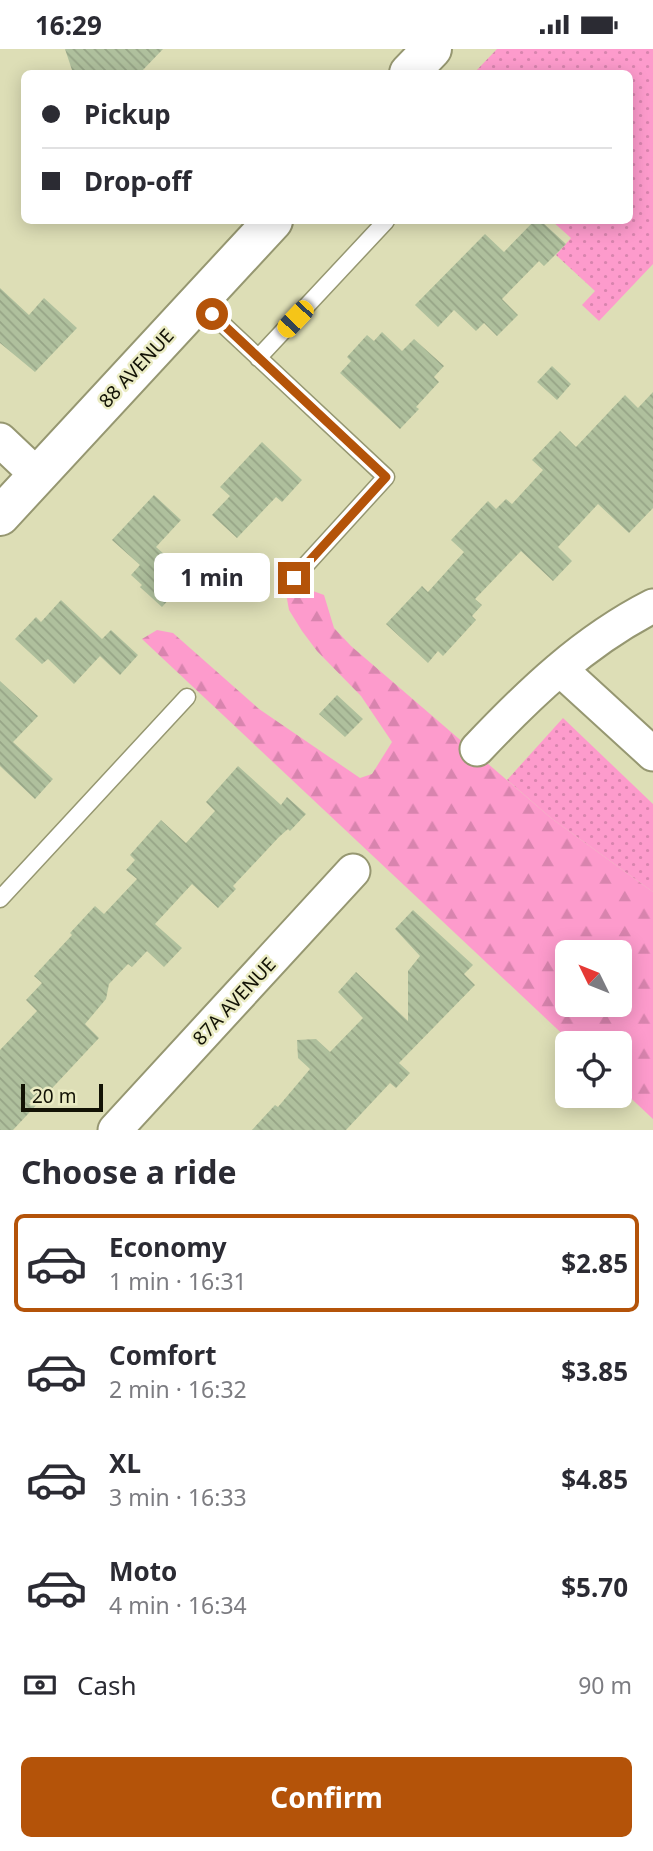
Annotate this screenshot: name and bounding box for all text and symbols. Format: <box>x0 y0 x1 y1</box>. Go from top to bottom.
text: 16:29 <box>35 7 102 43</box>
text: Pickup <box>84 96 171 132</box>
text: Drop-off <box>84 163 191 199</box>
car <box>273 296 318 342</box>
route start <box>196 298 228 330</box>
street label: 88 AVENUE <box>93 323 179 413</box>
callout: 1 min <box>154 553 270 603</box>
text: 1 min <box>180 561 244 593</box>
route end <box>278 562 310 594</box>
north arrow <box>555 940 632 1017</box>
map controls <box>555 940 632 1108</box>
street label: 87A AVENUE <box>187 952 281 1050</box>
button: locate <box>555 1031 632 1108</box>
scale bar <box>21 1081 103 1113</box>
text: 20 m <box>32 1083 76 1109</box>
text: Choose a ride <box>21 1150 237 1193</box>
text: Economy <box>109 1229 227 1265</box>
icon: car <box>25 1232 88 1295</box>
text: $2.85 <box>561 1245 628 1281</box>
text: 1 min · 16:31 <box>109 1265 247 1297</box>
text: Comfort <box>109 1337 217 1373</box>
icon: car <box>25 1340 88 1403</box>
text: $3.85 <box>561 1353 628 1389</box>
text: 2 min · 16:32 <box>109 1373 247 1405</box>
text: XL <box>109 1445 141 1481</box>
icon: car <box>25 1448 88 1511</box>
text: $4.85 <box>561 1461 628 1497</box>
text: 3 min · 16:33 <box>109 1481 247 1513</box>
text: Moto <box>109 1553 177 1589</box>
icon: car <box>25 1556 88 1619</box>
text: $5.70 <box>561 1569 628 1605</box>
text: 4 min · 16:34 <box>109 1589 247 1621</box>
icon: cash <box>21 1666 59 1704</box>
text: Cash <box>77 1667 137 1703</box>
text: 90 m <box>578 1669 632 1701</box>
button: Confirm <box>21 1757 632 1837</box>

